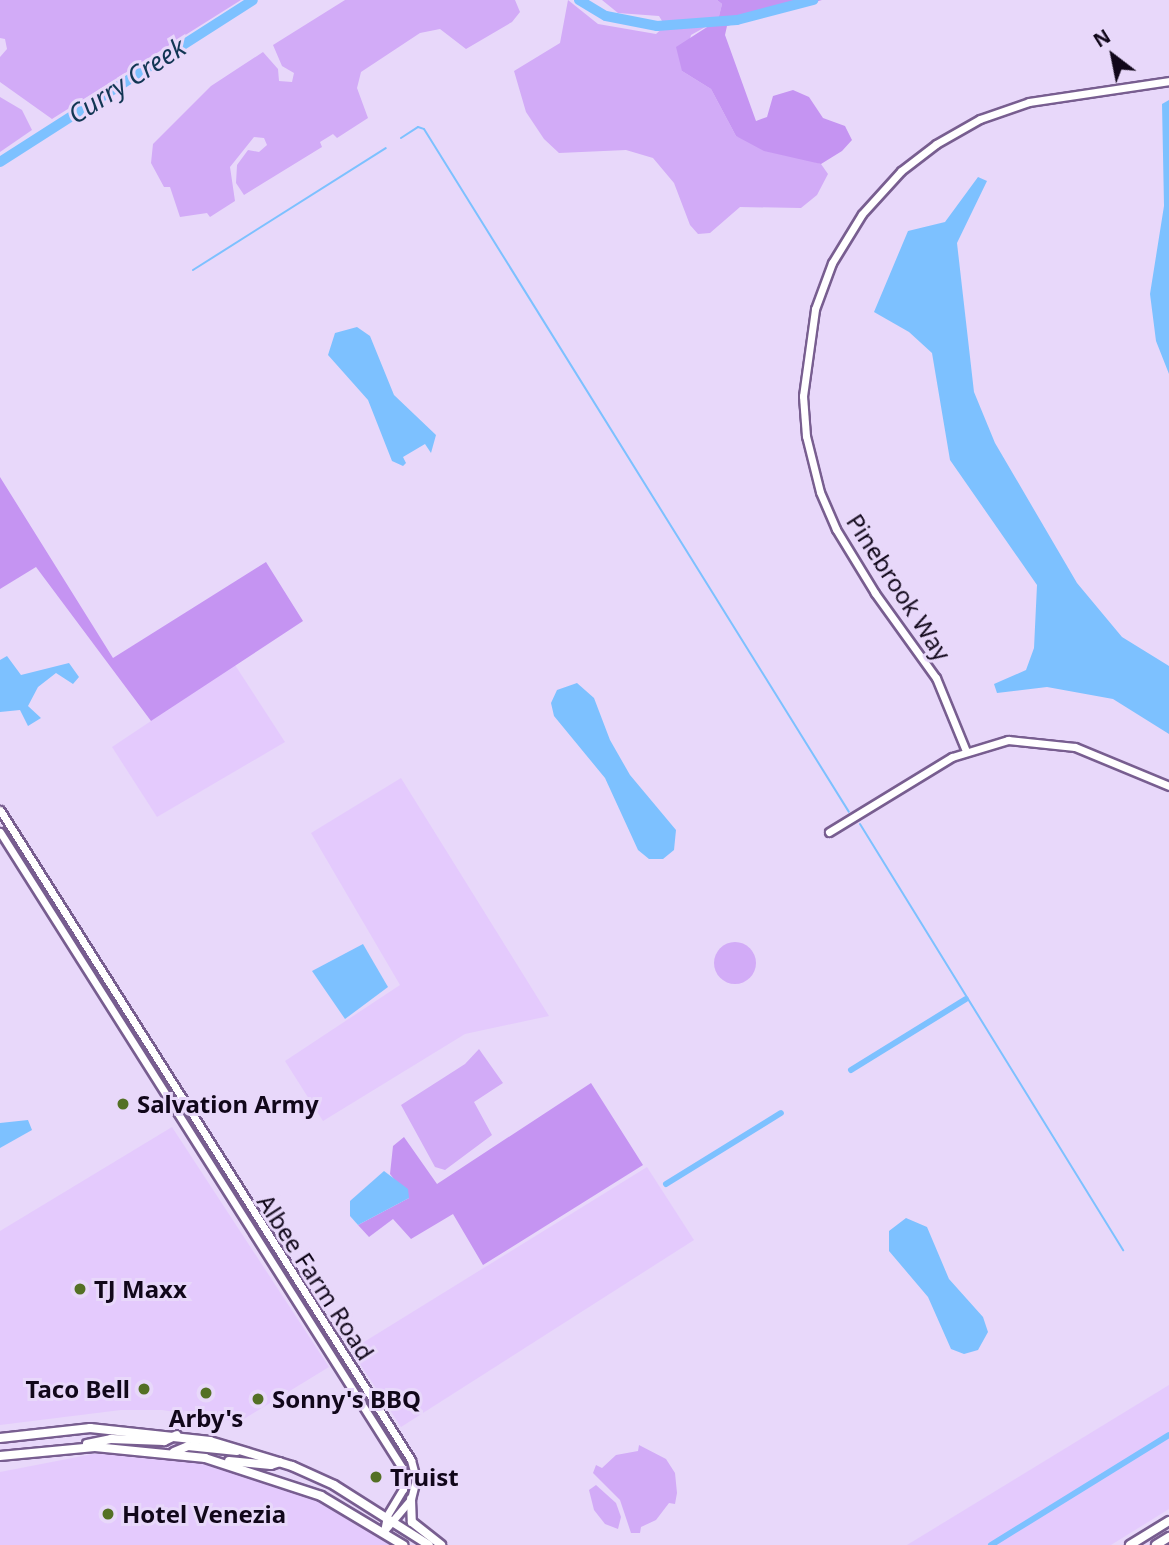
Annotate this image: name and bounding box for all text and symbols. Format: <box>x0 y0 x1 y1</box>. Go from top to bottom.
north arrow <box>1078 21 1148 91</box>
text: N <box>1088 23 1115 53</box>
water label: Curry Creek <box>62 31 192 131</box>
street label: Pinebrook Way <box>841 508 957 666</box>
place label: Salvation Army <box>137 1090 319 1118</box>
marker: Salvation Army <box>115 1096 131 1112</box>
street label: Albee Farm Road <box>252 1189 380 1365</box>
place label: TJ Maxx <box>94 1275 187 1303</box>
marker: TJ Maxx <box>72 1281 88 1297</box>
place label: Taco Bell <box>25 1375 130 1403</box>
marker: Taco Bell <box>136 1381 152 1397</box>
marker: Arby's <box>198 1385 214 1401</box>
place label: Sonny's BBQ <box>272 1385 421 1413</box>
marker: Sonny's BBQ <box>250 1391 266 1407</box>
place label: Arby's <box>169 1404 243 1432</box>
place label: Truist <box>390 1463 459 1491</box>
marker: Truist <box>368 1469 384 1485</box>
place label: Hotel Venezia <box>122 1500 286 1528</box>
marker: Hotel Venezia <box>100 1506 116 1522</box>

